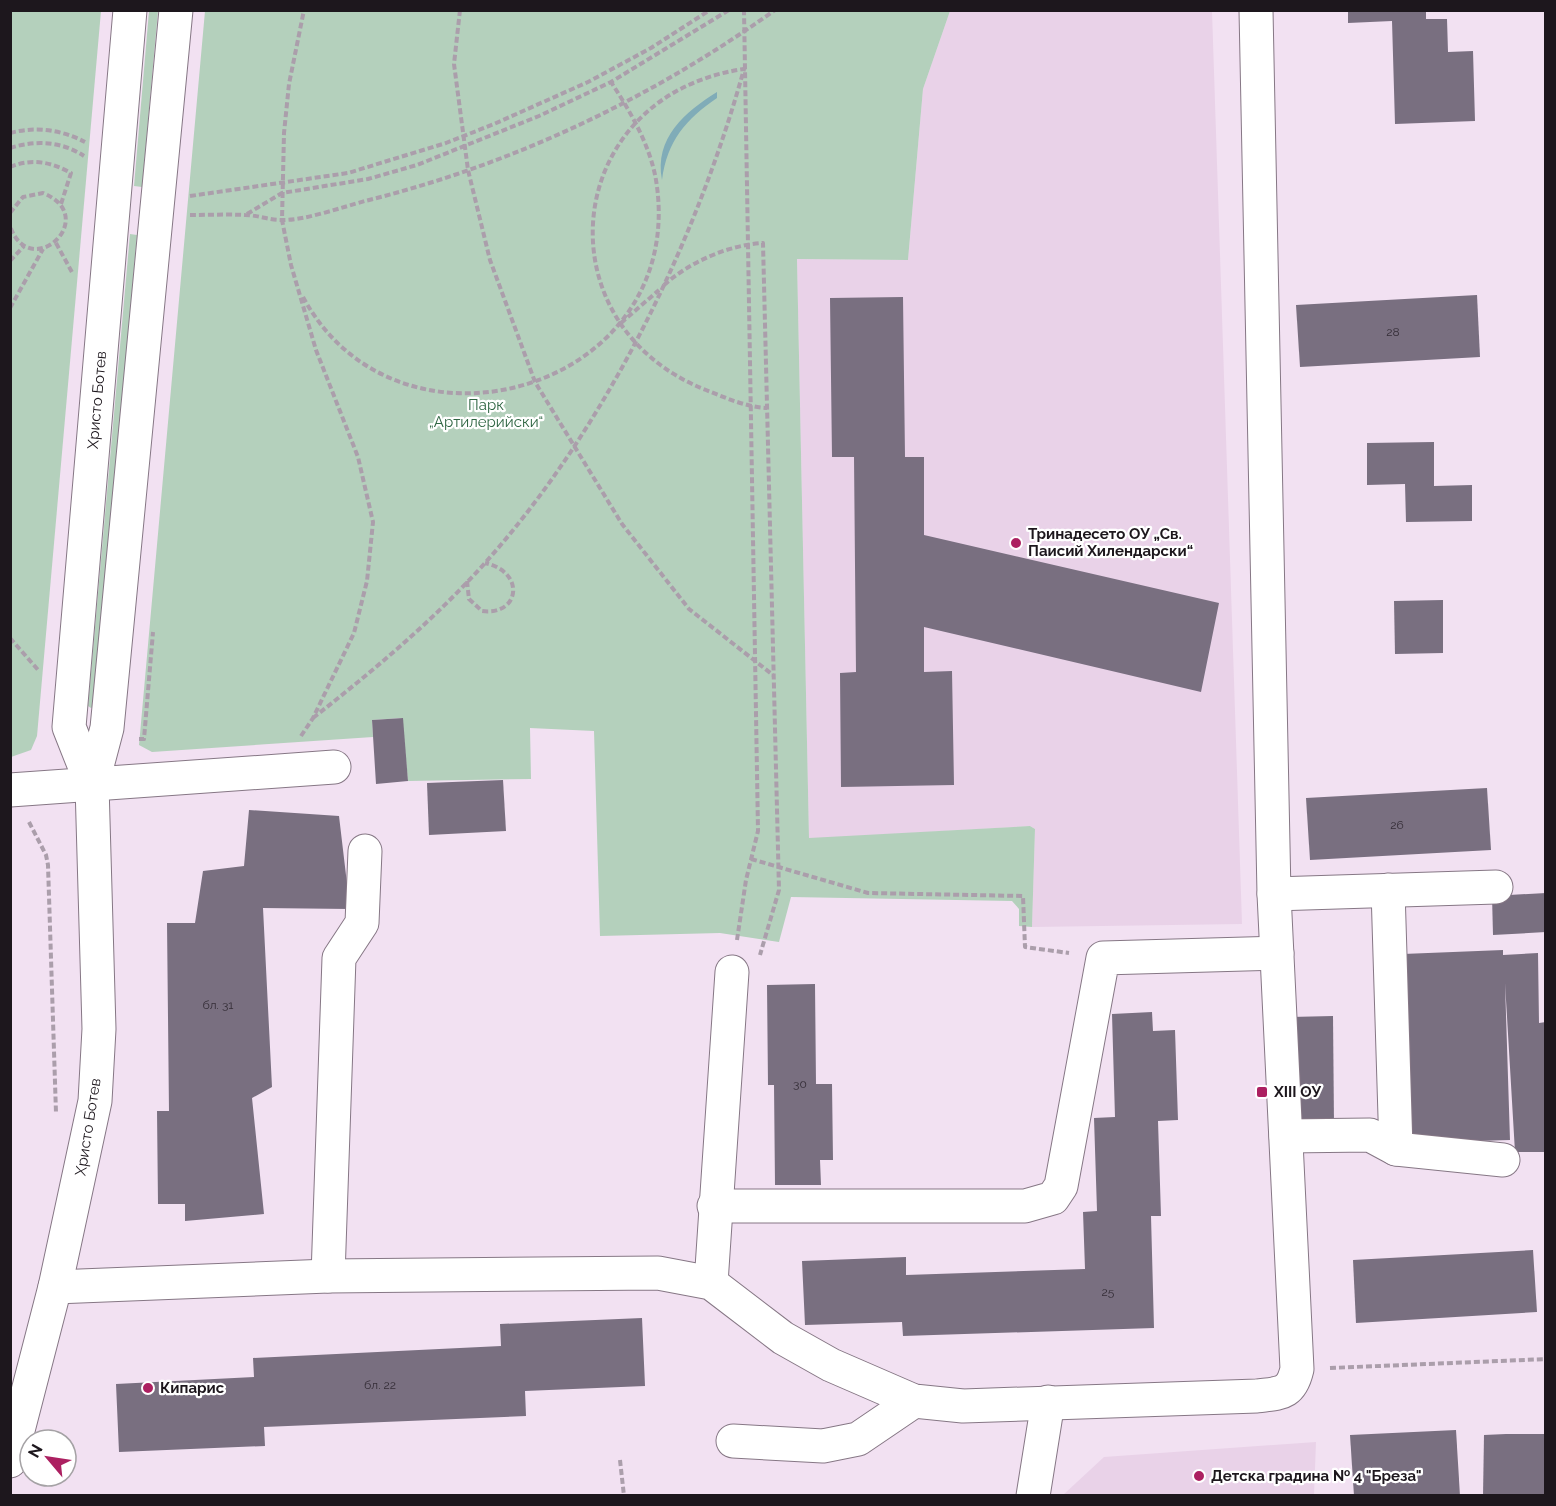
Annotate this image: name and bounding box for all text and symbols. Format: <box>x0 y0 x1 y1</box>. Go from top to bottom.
house number: 28 <box>1386 325 1400 339</box>
street label: Христо Ботев <box>84 350 110 450</box>
park label: Парк „Артилерийски“ <box>429 396 543 431</box>
place label: Тринадесето ОУ „Св. Паисий Хилендарски“ <box>1028 525 1193 560</box>
marker: Тринадесето ОУ „Св. Паисий Хилендарски“ <box>1009 536 1023 550</box>
house number: 26 <box>1390 818 1404 832</box>
house number: бл. 31 <box>203 998 234 1012</box>
street label: Христо Ботев <box>71 1077 105 1177</box>
house number: 30 <box>793 1077 807 1091</box>
place label: XIII ОУ <box>1273 1083 1322 1101</box>
marker: XIII ОУ <box>1255 1085 1269 1099</box>
house number: 25 <box>1102 1285 1115 1299</box>
house number: бл. 22 <box>364 1378 396 1392</box>
place label: Кипарис <box>160 1379 225 1397</box>
marker: Кипарис <box>141 1381 155 1395</box>
north arrow <box>18 1428 78 1488</box>
text: N <box>24 1441 47 1461</box>
place label: Детска градина № 4 "Бреза" <box>1211 1467 1422 1485</box>
marker: Детска градина № 4 "Бреза" <box>1192 1469 1206 1483</box>

